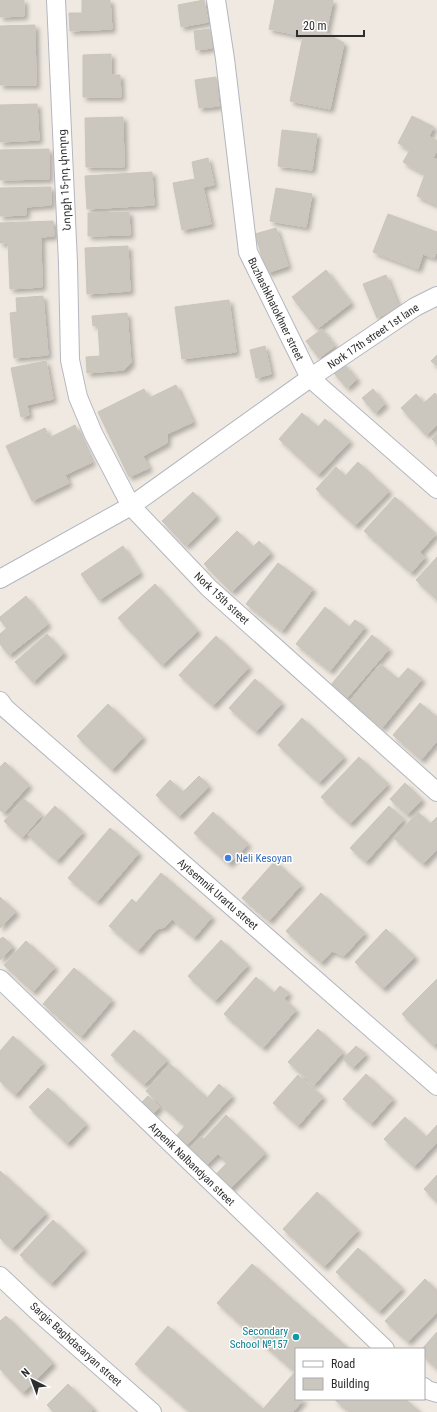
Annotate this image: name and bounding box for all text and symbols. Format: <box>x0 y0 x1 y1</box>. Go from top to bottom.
scale bar <box>297 12 364 38</box>
text: 20 m <box>303 19 327 33</box>
street label: Նորքի 15-րդ փողոց <box>55 129 74 231</box>
street label: Buzhashkhatokhner street <box>245 256 306 363</box>
street label: Nork 17th street 1st lane <box>325 301 421 372</box>
street label: Nork 15th street <box>192 570 252 627</box>
place label: Neli Kesoyan <box>236 852 292 865</box>
marker: Neli Kesoyan <box>223 853 233 863</box>
street label: Aytsemnik Urartu street <box>175 856 260 933</box>
street label: Arpenik Nalbandyan street <box>146 1120 237 1209</box>
street label: Sargis Baghdasaryan street <box>27 1300 124 1389</box>
place label: Secondary School №157 <box>230 1325 288 1351</box>
marker: Secondary School №157 <box>291 1332 301 1342</box>
legend <box>295 1348 425 1400</box>
text: Road <box>331 1357 355 1371</box>
north arrow <box>12 1360 52 1400</box>
text: N <box>19 1366 33 1380</box>
text: Building <box>331 1377 369 1391</box>

